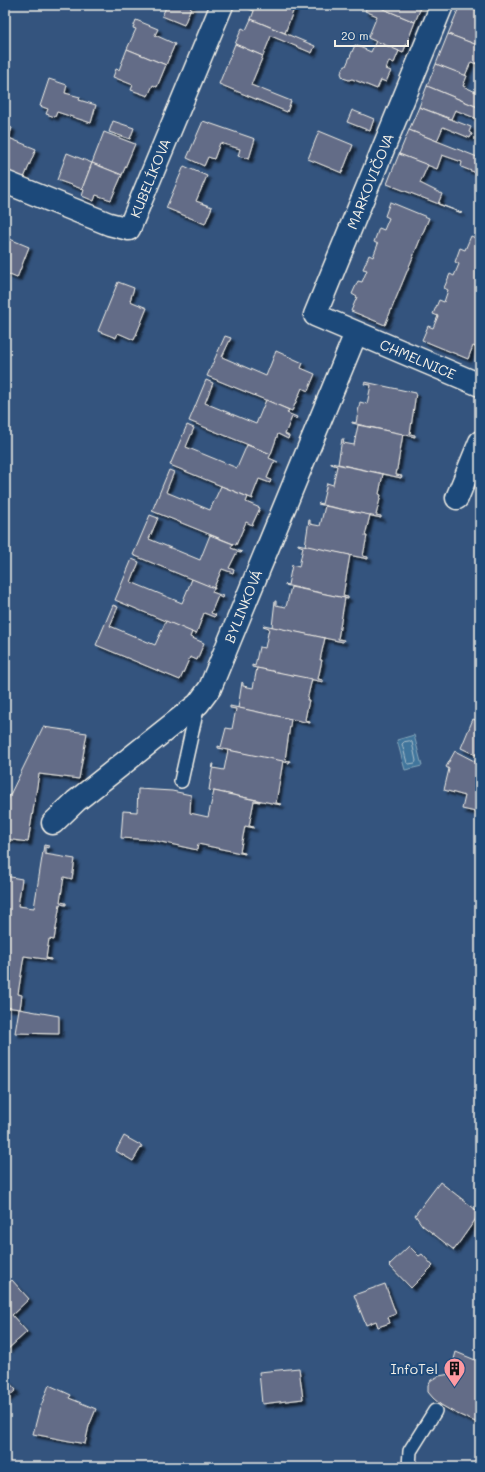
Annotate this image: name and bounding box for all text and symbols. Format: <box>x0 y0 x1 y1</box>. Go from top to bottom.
scale bar <box>335 22 408 48</box>
text: 20 m <box>341 27 369 43</box>
street label: MARKOVIČOVA <box>342 130 398 232</box>
street label: KUBELÍKOVA <box>125 135 175 221</box>
street label: CHMELNICE <box>377 334 459 384</box>
street label: BYLINKOVÁ <box>220 566 266 646</box>
building icon: InfoTel <box>441 1355 467 1388</box>
place label: InfoTel <box>390 1359 438 1378</box>

